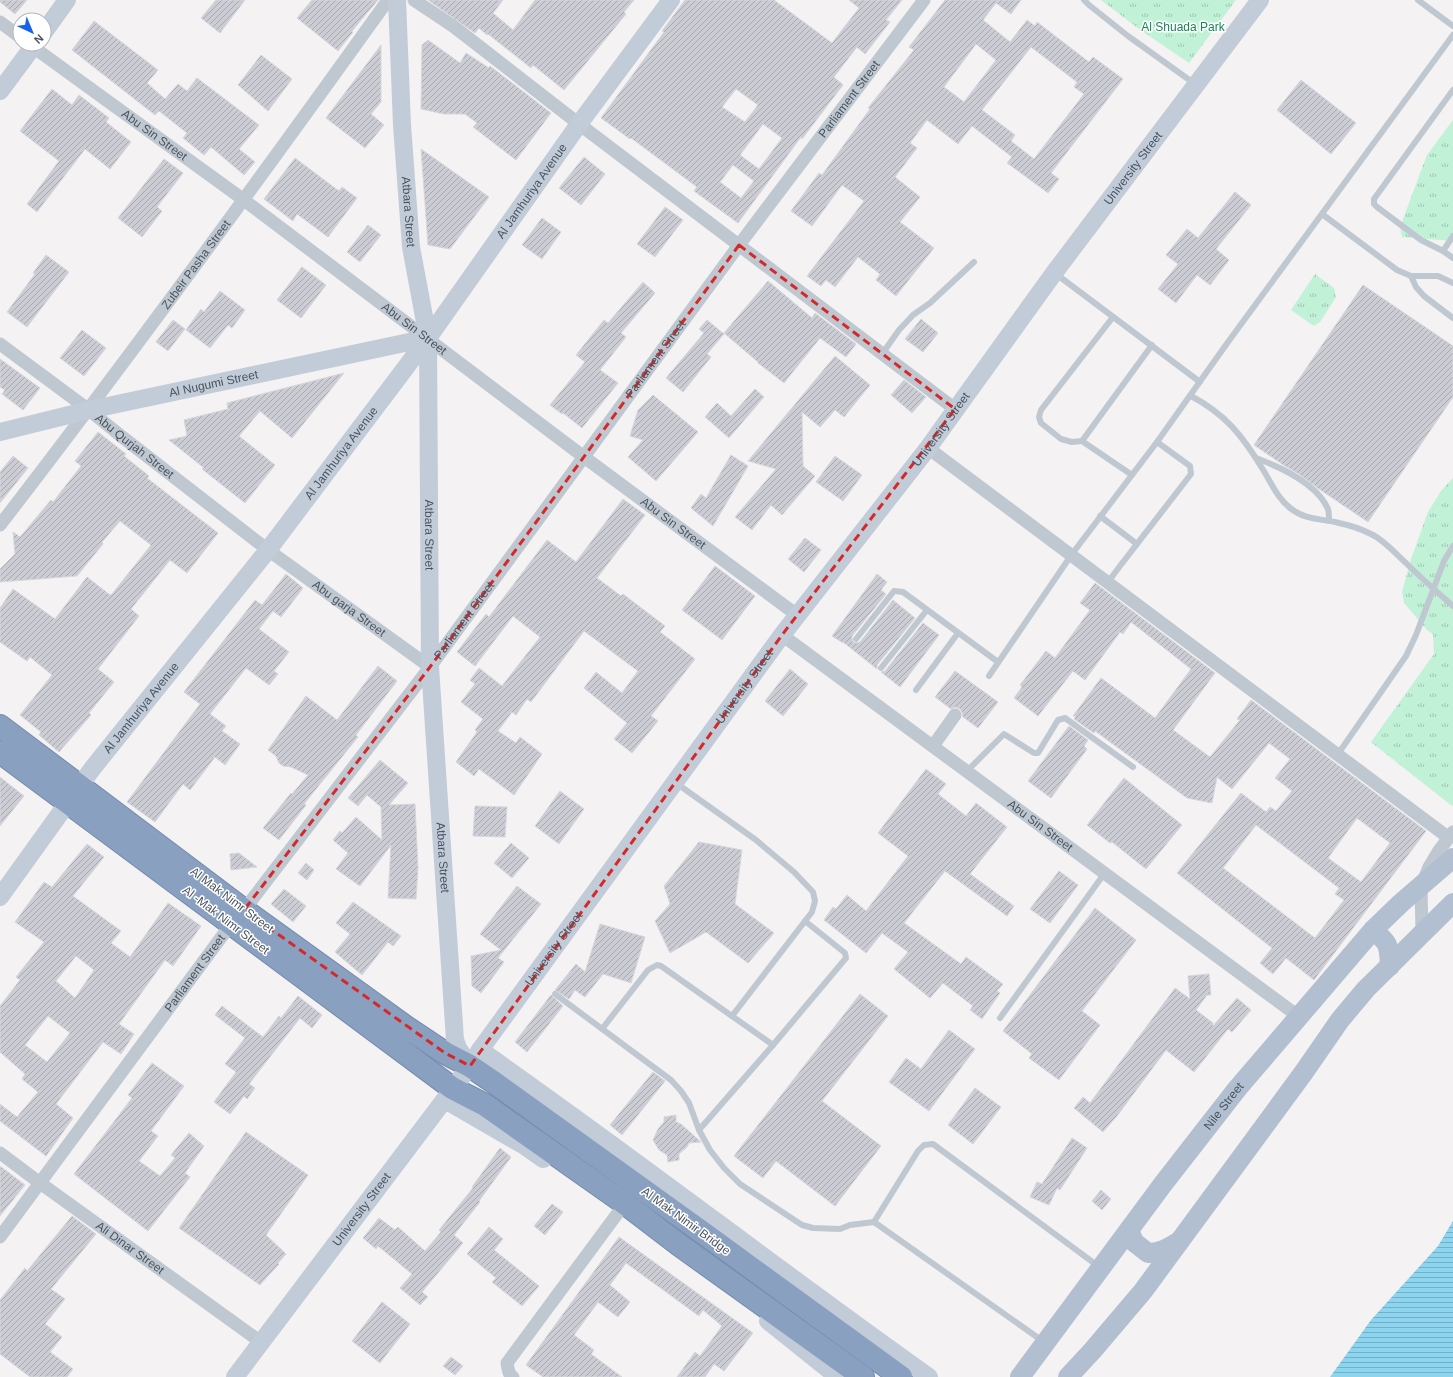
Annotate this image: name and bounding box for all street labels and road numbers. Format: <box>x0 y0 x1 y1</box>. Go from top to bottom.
street label: Parliament Street <box>816 57 883 140</box>
street label: Abu Sin Street <box>119 107 190 164</box>
street label: University Street <box>1101 128 1166 208</box>
street label: Al Jamhuriya Avenue <box>493 141 570 241</box>
street label: Atbara Street <box>399 176 418 248</box>
street label: Zubeir Pasha Street <box>159 217 234 312</box>
street label: Abu Sin Street <box>379 300 450 358</box>
street label: Parliament Street <box>623 317 689 400</box>
street label: Al Nugumi Street <box>168 367 260 400</box>
street label: University Street <box>909 389 973 469</box>
street label: Al Jamhuriya Avenue <box>302 404 381 502</box>
street label: Abu Qurjah Street <box>92 411 177 482</box>
street label: Abu Sin Street <box>638 495 709 552</box>
street label: Atbara Street <box>422 500 436 571</box>
street label: Abu garja Street <box>310 577 389 640</box>
street label: Parliament Street <box>431 578 498 662</box>
street label: University Street <box>713 646 776 726</box>
street label: Al Jamhuriya Avenue <box>100 659 182 756</box>
street label: Abu Sin Street <box>1005 797 1076 855</box>
street label: Atbara Street <box>433 822 452 894</box>
street label: Al Mak Nimr Street <box>188 864 277 936</box>
street label: Al -Mak Nimr Street <box>180 883 273 957</box>
street label: University Street <box>522 908 586 988</box>
street label: Parliament Street <box>162 931 228 1015</box>
street label: Nile Street <box>1201 1079 1247 1132</box>
street label: University Street <box>329 1170 394 1249</box>
street label: Al Mak Nimir Bridge <box>639 1184 733 1258</box>
street label: Ali Dinar Street <box>93 1219 168 1277</box>

